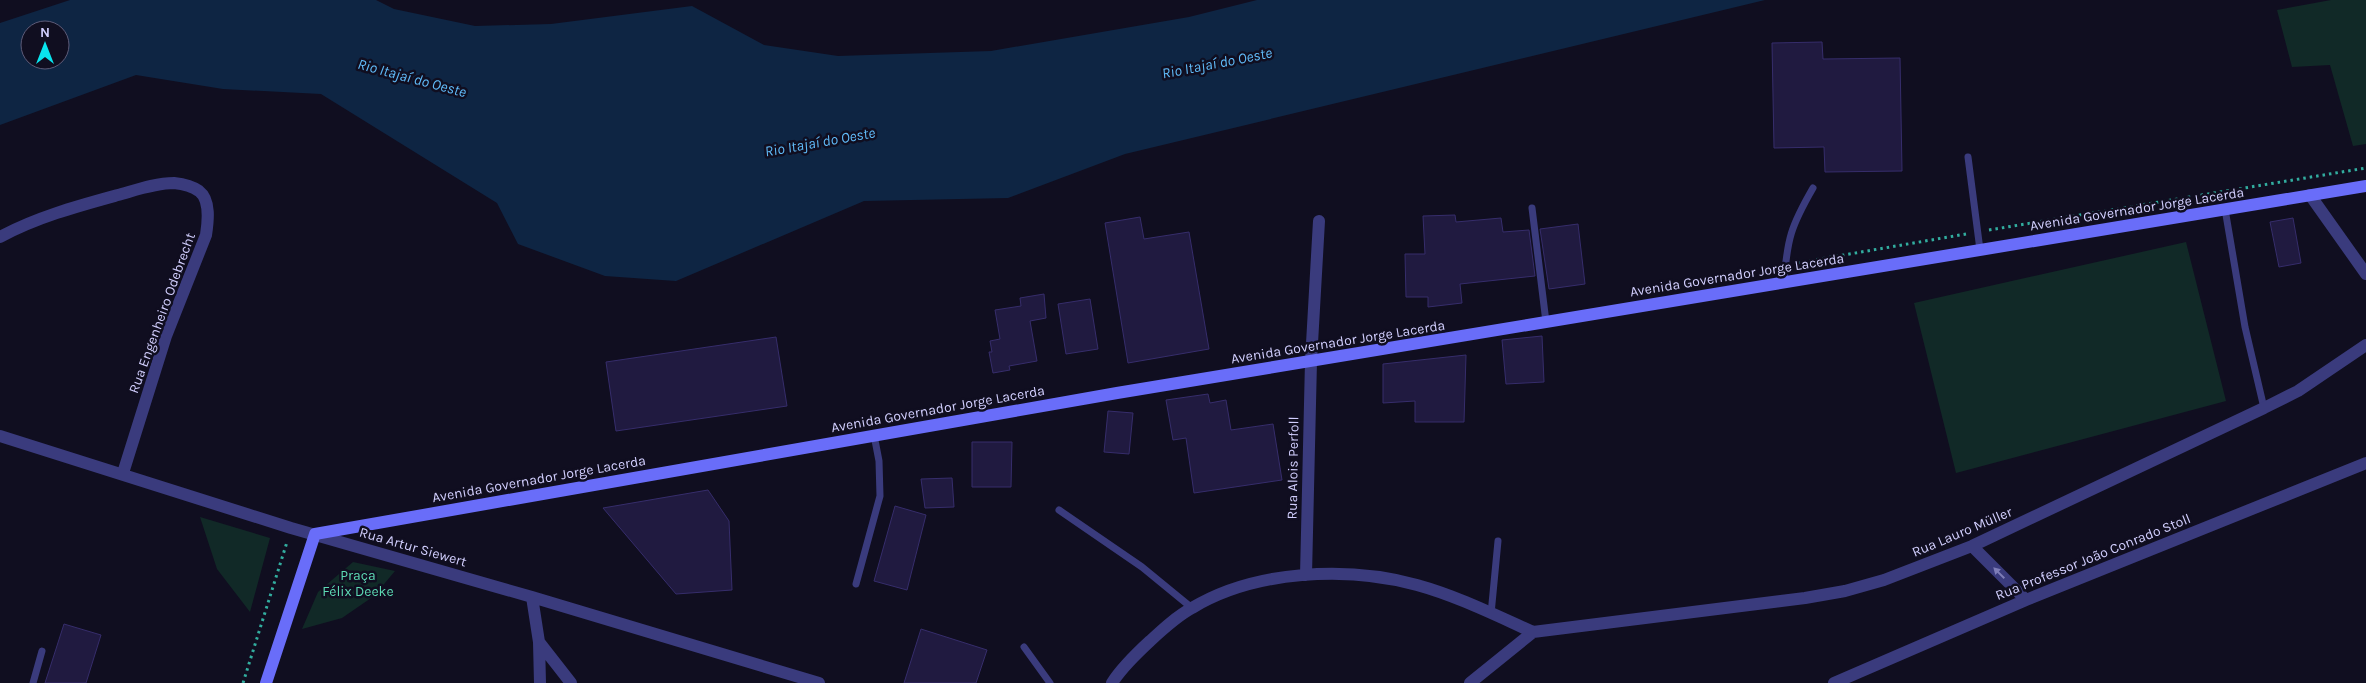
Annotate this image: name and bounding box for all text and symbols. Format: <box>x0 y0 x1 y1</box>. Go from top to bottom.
north arrow <box>20 20 70 70</box>
text: N <box>40 24 50 41</box>
water label: Rio Itajaí do Oeste <box>1160 43 1274 82</box>
water label: Rio Itajaí do Oeste <box>356 55 468 101</box>
water label: Rio Itajaí do Oeste <box>763 123 877 161</box>
street label: Avenida Governador Jorge Lacerda <box>2029 184 2245 234</box>
street label: Rua Engenheiro Odebrecht <box>125 230 199 396</box>
street label: Avenida Governador Jorge Lacerda <box>1629 250 1845 300</box>
street label: Avenida Governador Jorge Lacerda <box>1230 317 1446 367</box>
street label: Avenida Governador Jorge Lacerda <box>830 382 1046 436</box>
street label: Rua Alois Perfoll <box>1284 416 1302 520</box>
street label: Avenida Governador Jorge Lacerda <box>431 452 647 506</box>
street label: Rua Lauro Müller <box>1909 503 2016 561</box>
street label: Rua Professor João Conrado Stoll <box>1993 510 2193 604</box>
street label: Rua Artur Siewert <box>357 524 469 570</box>
park label: Praça Félix Deeke <box>322 567 394 600</box>
one-way arrow <box>1993 567 2005 579</box>

